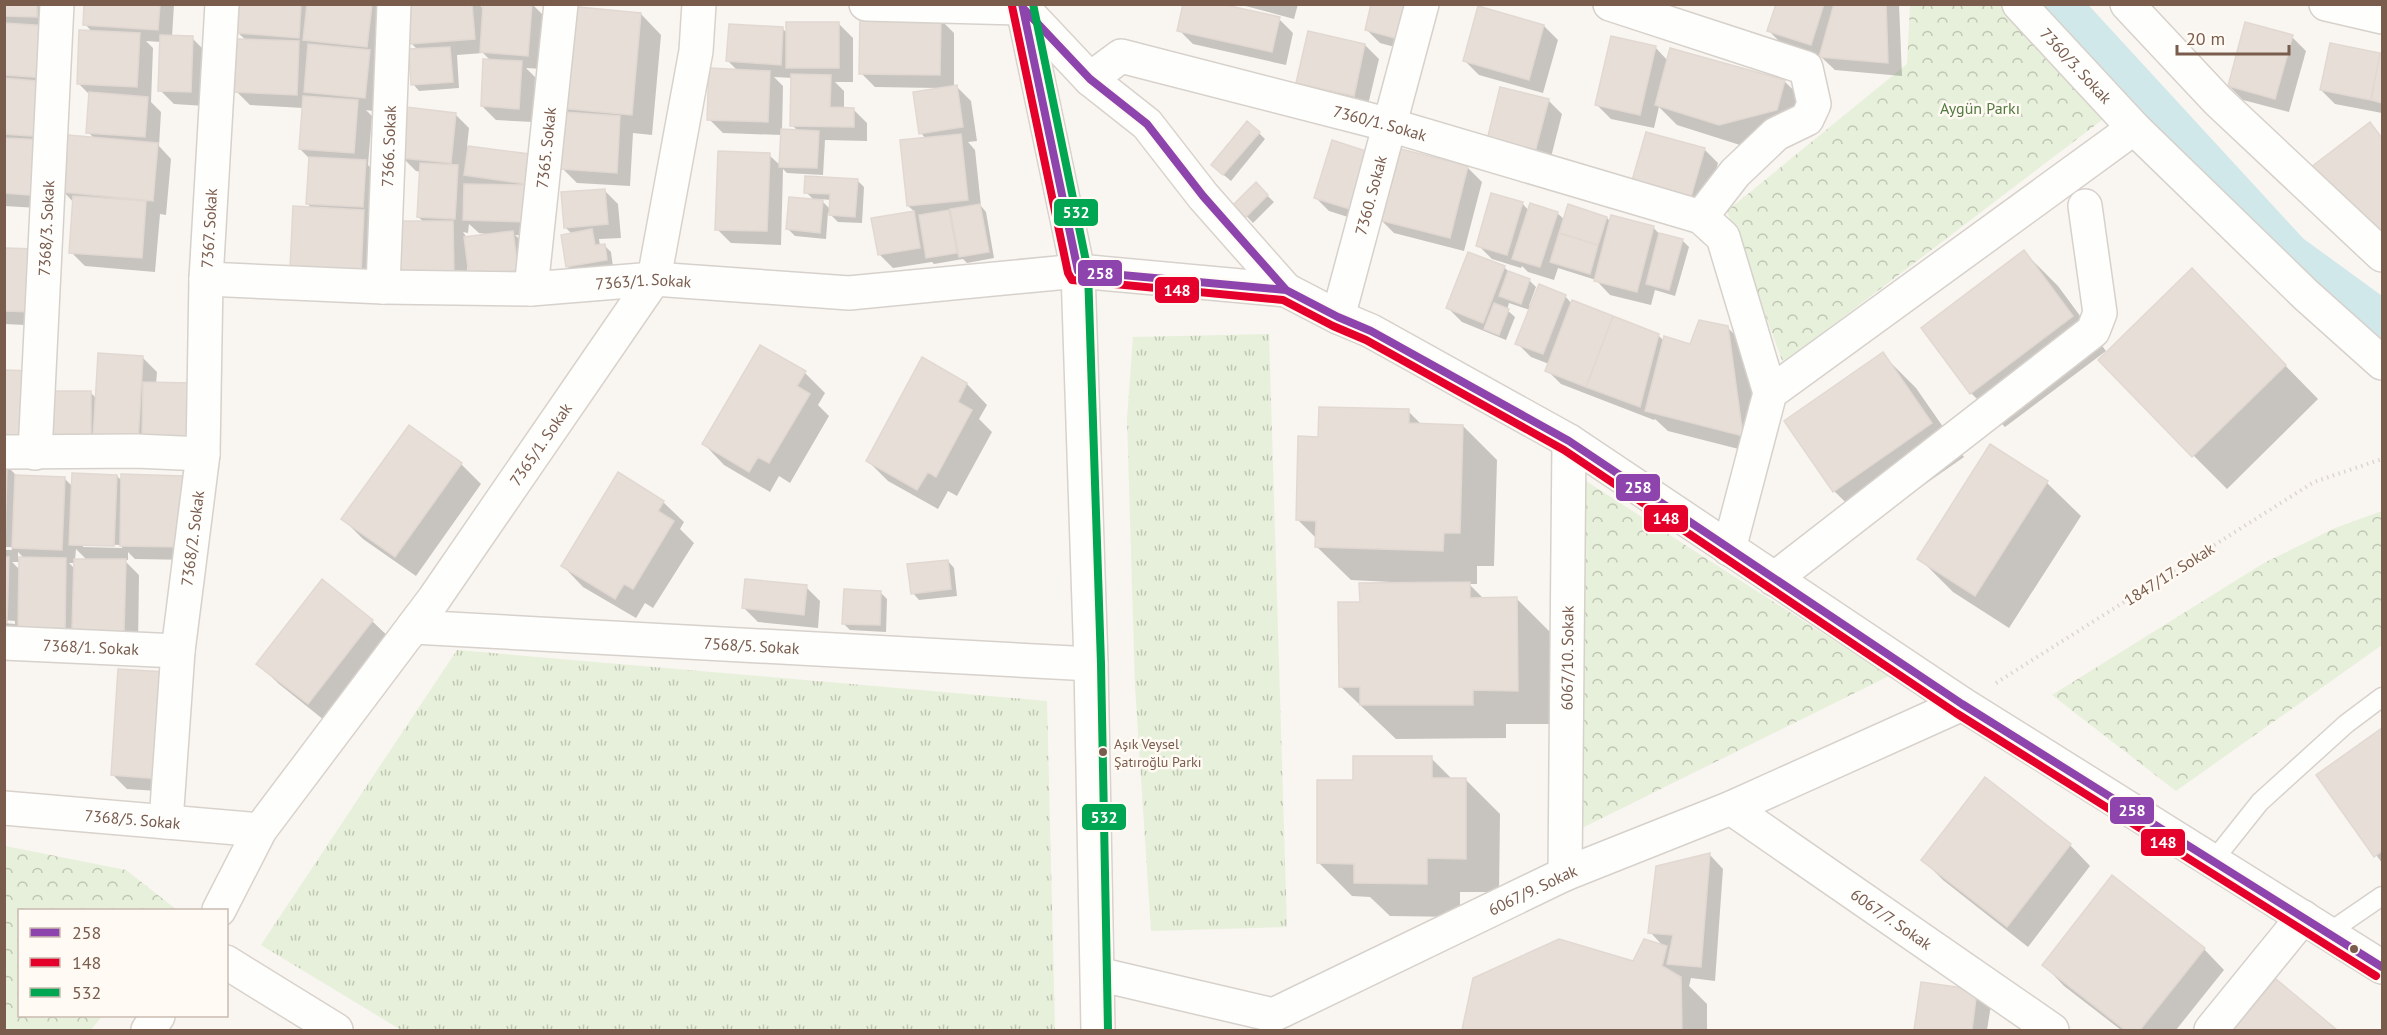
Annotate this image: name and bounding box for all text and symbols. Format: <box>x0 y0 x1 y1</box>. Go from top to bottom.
scale bar <box>2177 18 2290 56</box>
street label: 7360/3. Sokak <box>2036 24 2116 108</box>
text: 20 m <box>2186 27 2225 50</box>
park label: Aygün Parkı <box>1940 98 2020 118</box>
street label: 7360/1. Sokak <box>1331 101 1429 145</box>
street label: 7366. Sokak <box>377 105 400 187</box>
street label: 7365. Sokak <box>532 106 560 189</box>
street label: 7360. Sokak <box>1350 153 1391 237</box>
street label: 7368/3. Sokak <box>34 179 58 277</box>
street label: 7367. Sokak <box>197 187 221 269</box>
line badge: 532 <box>1053 198 1099 227</box>
text: 532 <box>1062 202 1090 222</box>
line badge: 258 <box>1077 259 1123 287</box>
text: 258 <box>1086 263 1114 283</box>
street label: 7363/1. Sokak <box>595 269 692 294</box>
line badge: 148 <box>1154 276 1200 304</box>
text: 148 <box>1163 280 1191 300</box>
street label: 7365/1. Sokak <box>505 399 576 489</box>
line badge: 258 <box>1615 473 1661 502</box>
text: 258 <box>1624 477 1652 497</box>
street label: 7368/2. Sokak <box>176 489 208 587</box>
line badge: 148 <box>1643 504 1689 533</box>
text: 148 <box>1652 508 1680 528</box>
street label: 1847/17. Sokak <box>2120 538 2218 610</box>
street label: 6067/10. Sokak <box>1557 605 1577 711</box>
street label: 7568/5. Sokak <box>703 633 800 658</box>
street label: 7368/1. Sokak <box>42 635 140 659</box>
place label: Aşık Veysel Şatıroğlu Parkı <box>1114 735 1202 771</box>
marker: Aşık Veysel Şatıroğlu Parkı <box>1097 746 1109 758</box>
line badge: 258 <box>2109 796 2155 825</box>
text: 258 <box>2118 800 2146 820</box>
line badge: 532 <box>1081 803 1127 831</box>
street label: 7368/5. Sokak <box>84 805 182 833</box>
text: 532 <box>1090 807 1118 827</box>
line badge: 148 <box>2140 828 2186 857</box>
text: 148 <box>2149 832 2177 852</box>
street label: 6067/9. Sokak <box>1485 860 1580 920</box>
street label: 6067/7. Sokak <box>1847 884 1936 954</box>
legend <box>18 909 228 1017</box>
text: 258 <box>72 921 101 944</box>
unlabelled marker <box>2348 943 2360 955</box>
text: 148 <box>72 951 101 974</box>
text: 532 <box>72 981 101 1004</box>

